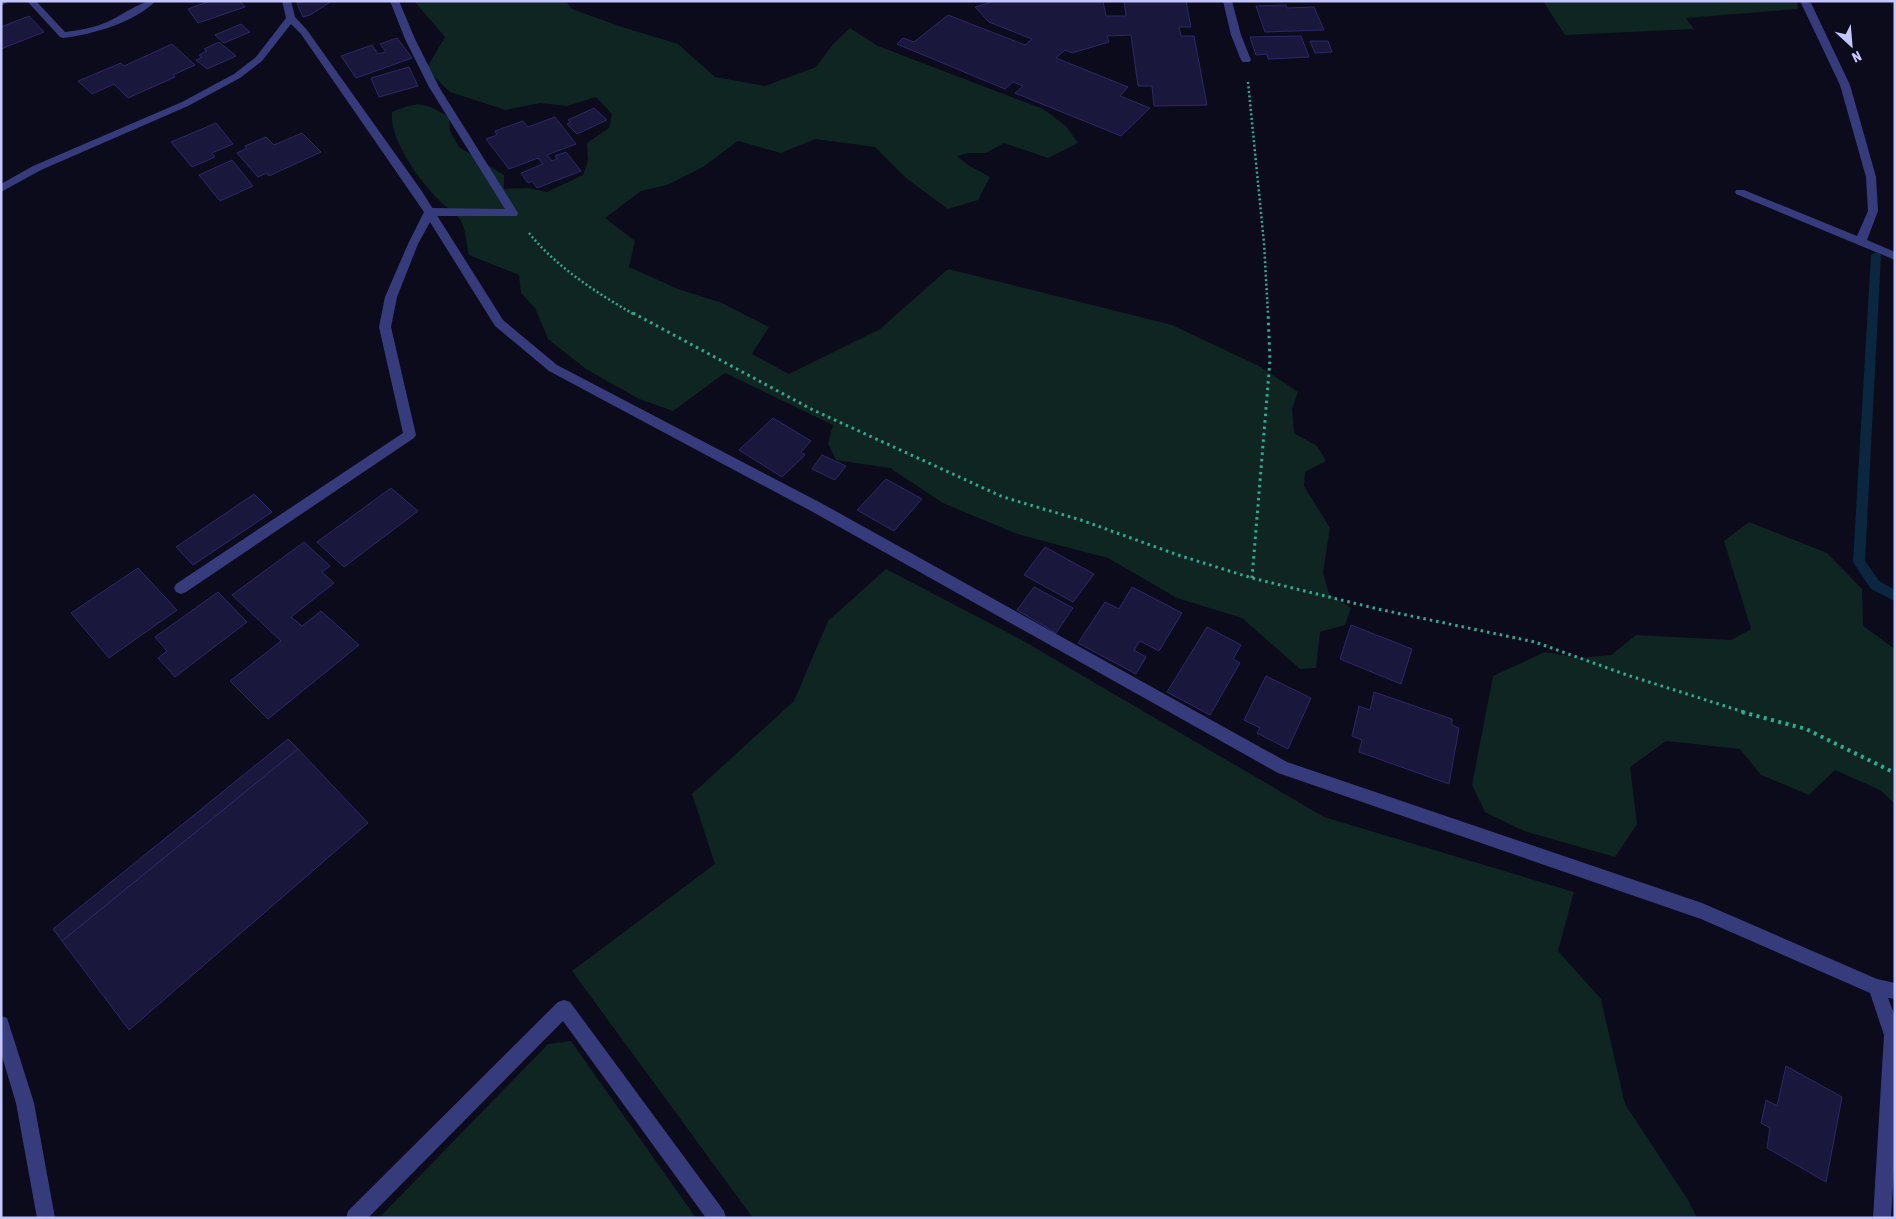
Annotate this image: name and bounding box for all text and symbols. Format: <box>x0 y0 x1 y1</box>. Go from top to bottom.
north arrow <box>1826 20 1876 70</box>
text: N <box>1849 48 1864 66</box>

